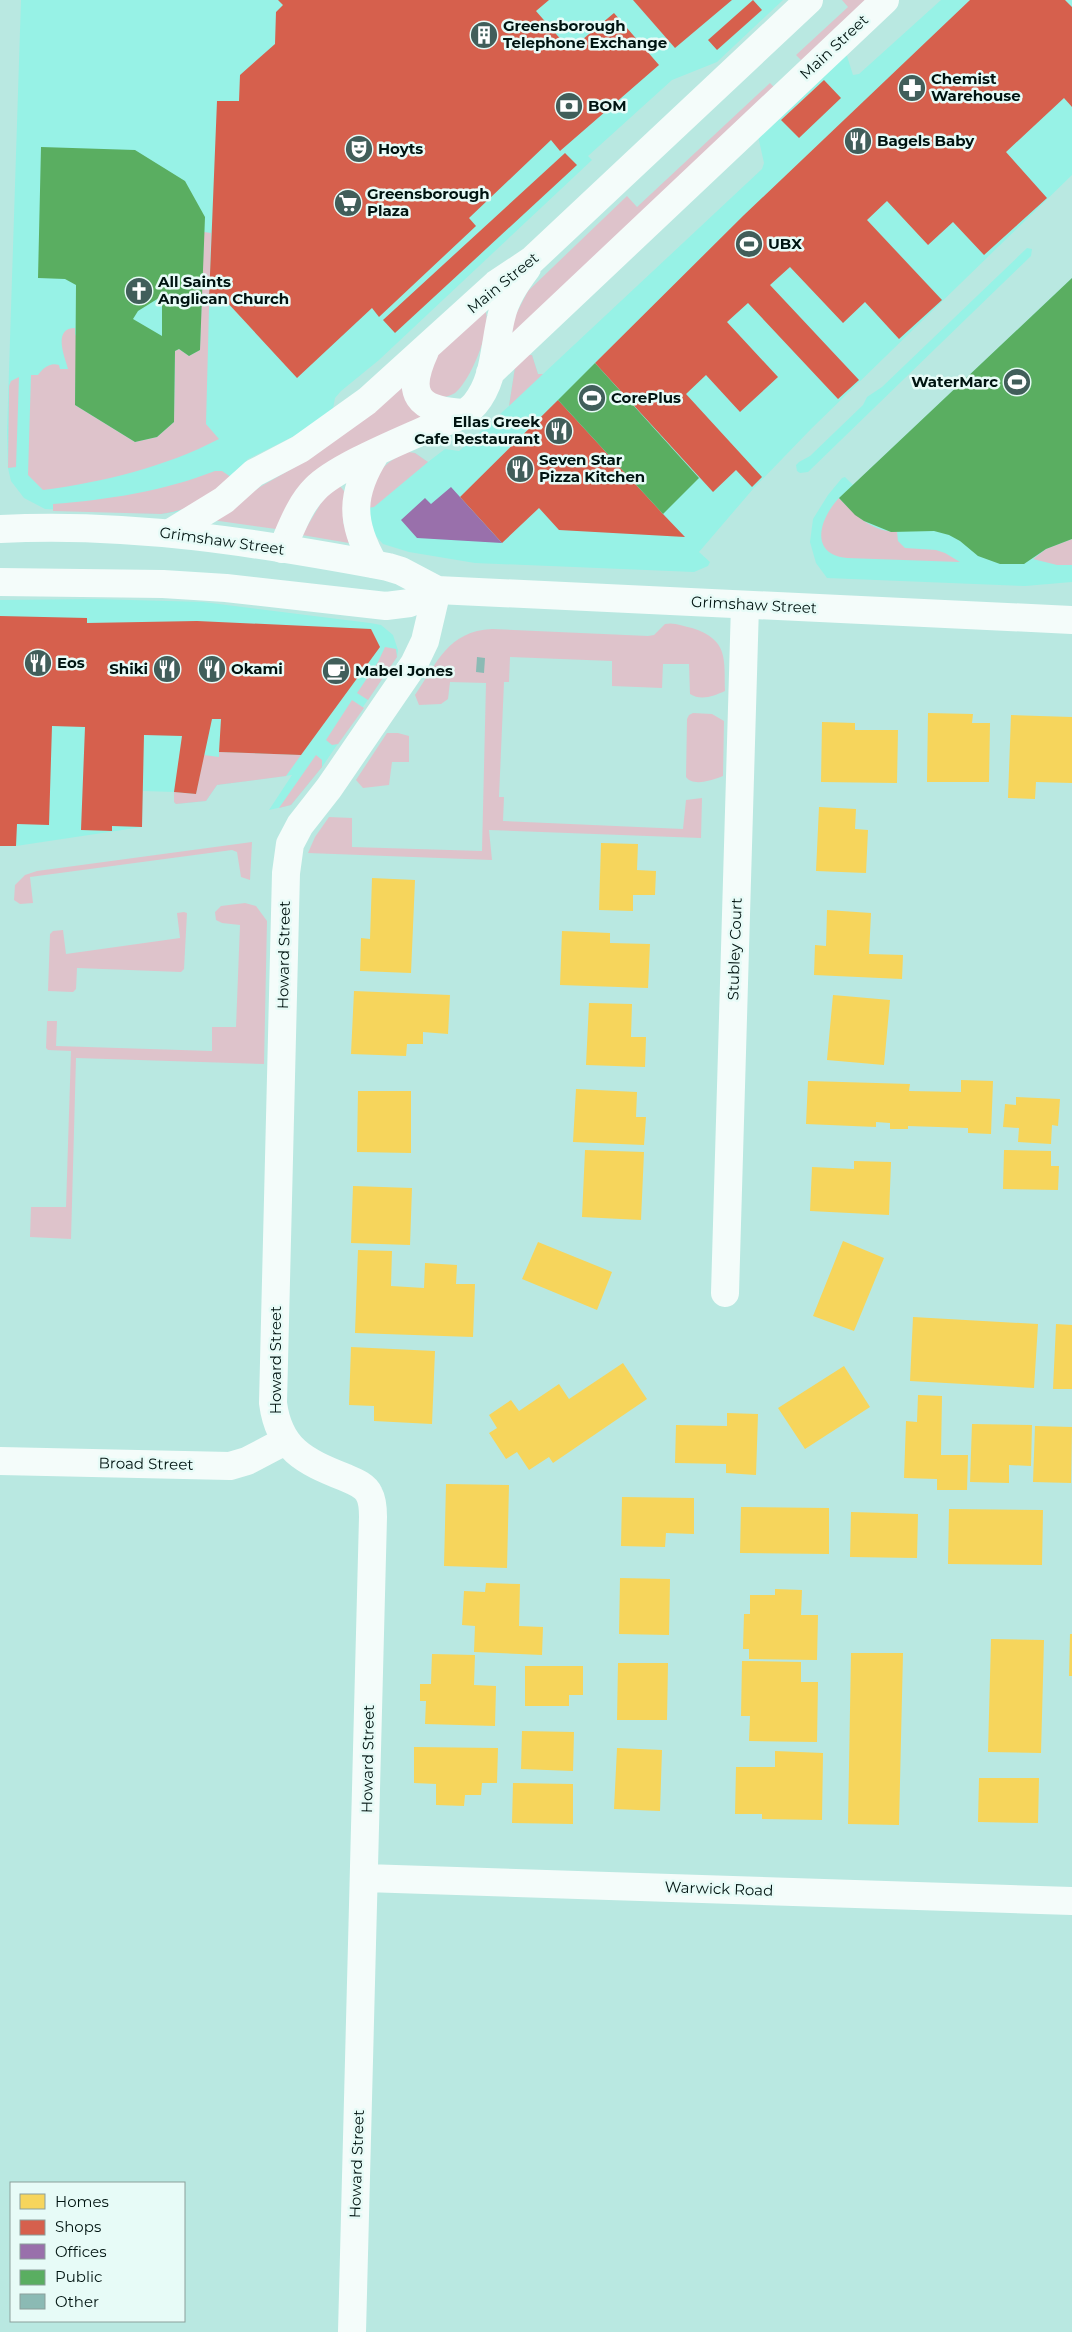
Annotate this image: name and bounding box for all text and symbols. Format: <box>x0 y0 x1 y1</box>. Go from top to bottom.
street label: Main Street <box>795 10 872 83</box>
place label: Greensborough Telephone Exchange <box>503 16 667 52</box>
building icon: Greensborough Telephone Exchange <box>469 20 499 50</box>
place label: Chemist Warehouse <box>931 69 1021 105</box>
pharmacy icon: Chemist Warehouse <box>897 73 927 103</box>
bank icon: BOM <box>554 91 584 121</box>
place label: BOM <box>588 96 626 115</box>
restaurant icon: Bagels Baby <box>843 126 873 156</box>
place label: Bagels Baby <box>877 131 975 150</box>
theatre icon: Hoyts <box>344 134 374 164</box>
place label: Hoyts <box>378 139 423 158</box>
place label: Greensborough Plaza <box>367 184 490 220</box>
supermarket icon: Greensborough Plaza <box>333 188 363 218</box>
sports icon: UBX <box>734 229 764 259</box>
place label: UBX <box>768 234 802 253</box>
street label: Main Street <box>463 248 542 317</box>
place label: All Saints Anglican Church <box>157 272 289 308</box>
church icon: All Saints Anglican Church <box>124 276 154 306</box>
sports icon: WaterMarc <box>1002 367 1032 397</box>
place label: WaterMarc <box>911 372 998 391</box>
sports icon: CorePlus <box>577 383 607 413</box>
place label: CorePlus <box>611 388 681 407</box>
place label: Ellas Greek Cafe Restaurant <box>414 412 540 448</box>
restaurant icon: Ellas Greek Cafe Restaurant <box>544 416 574 446</box>
place label: Seven Star Pizza Kitchen <box>539 450 645 486</box>
restaurant icon: Seven Star Pizza Kitchen <box>505 454 535 484</box>
street label: Grimshaw Street <box>158 522 286 559</box>
street label: Grimshaw Street <box>691 592 817 617</box>
restaurant icon: Eos <box>23 648 53 678</box>
place label: Eos <box>57 653 85 672</box>
restaurant icon: Shiki <box>152 654 182 684</box>
restaurant icon: Okami <box>197 654 227 684</box>
cafe icon: Mabel Jones <box>321 656 351 686</box>
place label: Shiki <box>109 659 148 678</box>
place label: Okami <box>231 659 283 678</box>
place label: Mabel Jones <box>355 661 453 680</box>
street label: Stubley Court <box>723 897 746 1001</box>
street label: Howard Street <box>273 901 294 1009</box>
street label: Howard Street <box>266 1306 285 1414</box>
street label: Broad Street <box>98 1453 194 1474</box>
street label: Howard Street <box>357 1705 378 1813</box>
street label: Warwick Road <box>664 1877 774 1900</box>
street label: Howard Street <box>345 2109 368 2218</box>
legend <box>10 2182 185 2322</box>
text: Homes <box>55 2192 109 2211</box>
text: Shops <box>55 2217 101 2236</box>
text: Offices <box>55 2242 107 2261</box>
text: Public <box>55 2267 103 2286</box>
text: Other <box>55 2292 99 2311</box>

